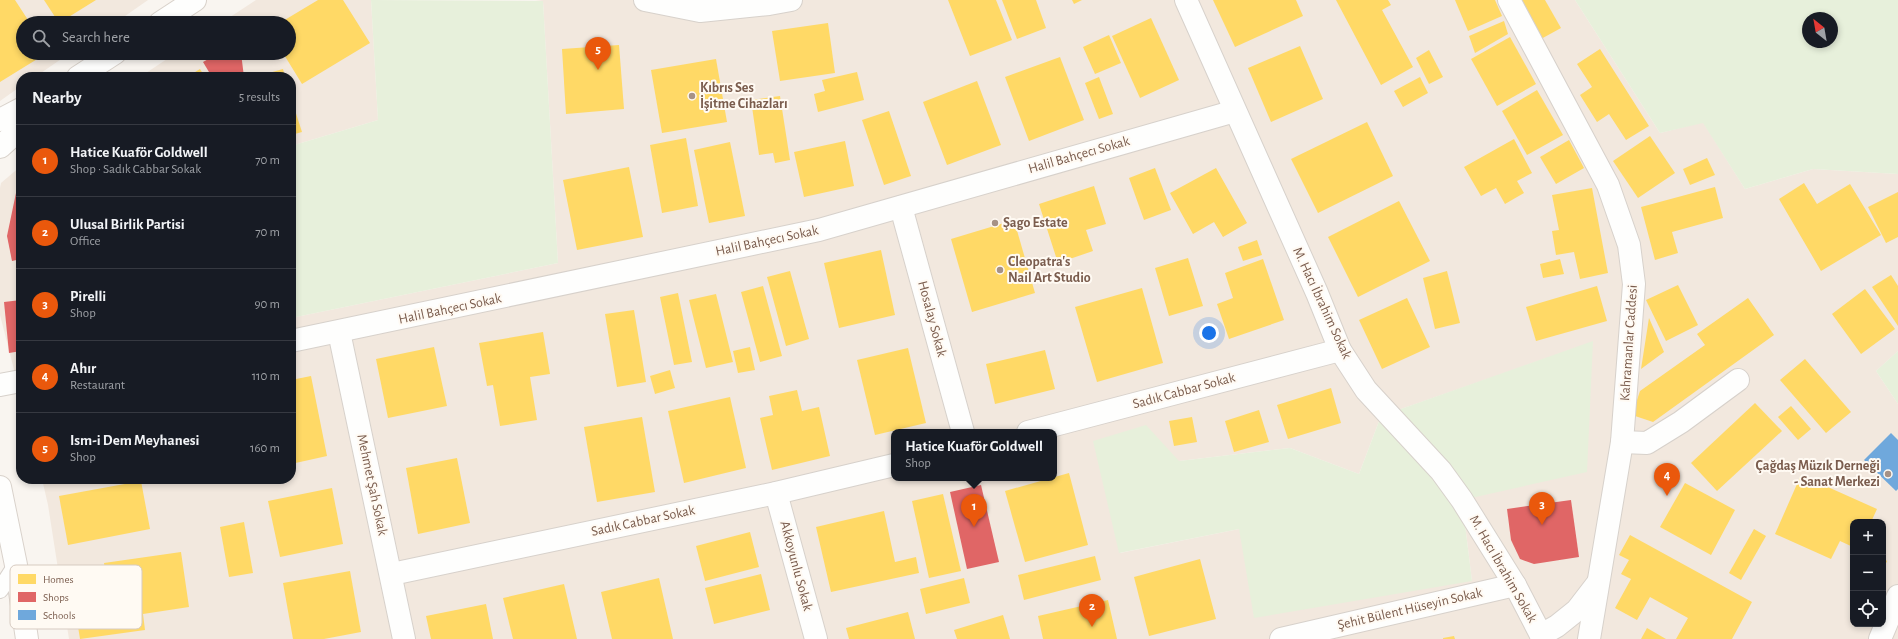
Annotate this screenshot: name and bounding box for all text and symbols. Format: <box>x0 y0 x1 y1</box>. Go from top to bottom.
north arrow <box>1802 12 1838 48</box>
search box <box>16 16 296 60</box>
icon: search <box>30 27 52 49</box>
text: Search here <box>62 30 130 45</box>
pin: 5 <box>585 37 611 70</box>
place label: Kıbrıs Ses İşitme Cihazları <box>700 81 788 111</box>
text: Nearby <box>32 89 82 106</box>
text: 5 results <box>239 91 280 104</box>
marker: Kıbrıs Ses İşitme Cihazları <box>687 91 697 101</box>
street label: Halil Bahçecı Sokak <box>1027 134 1132 176</box>
text: Hatice Kuaför Goldwell <box>70 145 208 160</box>
text: 1 <box>43 154 47 167</box>
text: 70 m <box>255 154 280 167</box>
text: Shop · Sadık Cabbar Sokak <box>70 163 201 176</box>
place label: Şago Estate <box>1003 216 1068 230</box>
text: Ulusal Birlik Partisi <box>70 217 185 232</box>
marker: Şago Estate <box>990 218 1000 228</box>
street label: Halil Bahçecı Sokak <box>714 223 820 259</box>
text: 2 <box>42 226 48 239</box>
text: 70 m <box>255 226 280 239</box>
text: Office <box>70 235 100 248</box>
street label: M. Hacı İbrahim Sokak <box>1290 244 1357 362</box>
place label: Cleopatra's Nail Art Studio <box>1008 255 1091 285</box>
marker: Cleopatra's Nail Art Studio <box>995 265 1005 275</box>
street label: Hosalay Sokak <box>915 280 949 359</box>
street label: Kahramanlar Caddesi <box>1618 284 1640 402</box>
text: Pirelli <box>70 289 106 304</box>
street label: Halil Bahçecı Sokak <box>397 291 503 327</box>
text: 3 <box>42 298 48 311</box>
text: 90 m <box>254 298 280 311</box>
text: Shop <box>70 307 96 320</box>
your location <box>1199 323 1219 343</box>
text: Ahır <box>70 361 96 376</box>
text: 4 <box>42 370 48 383</box>
text: 110 m <box>252 370 280 383</box>
street label: Sadık Cabbar Sokak <box>1131 370 1237 411</box>
text: Restaurant <box>70 379 125 392</box>
popup <box>891 429 1057 481</box>
text: Ism-i Dem Meyhanesi <box>70 433 199 448</box>
street label: Mehmet Şah Sokak <box>354 433 390 538</box>
text: Hatice Kuaför Goldwell <box>905 439 1043 454</box>
text: 5 <box>42 442 48 455</box>
text: 160 m <box>250 442 280 455</box>
text: Shop <box>70 451 96 464</box>
text: Shop <box>905 457 931 470</box>
place label: Çağdaş Müzık Derneği - Sanat Merkezi <box>1755 459 1880 489</box>
pin: 4 <box>1654 463 1680 496</box>
marker: Çağdaş Müzık Derneği - Sanat Merkezi <box>1883 469 1893 479</box>
pin: 3 <box>1529 492 1555 525</box>
pin: 1 <box>961 494 987 527</box>
street label: Sadık Cabbar Sokak <box>590 503 697 539</box>
street label: M. Hacı İbrahim Sokak <box>1467 511 1542 626</box>
street label: Akkoyunlu Sokak <box>777 519 815 613</box>
map controls <box>1850 519 1886 627</box>
button: + <box>1850 519 1886 555</box>
button: − <box>1850 555 1886 591</box>
legend <box>10 565 142 629</box>
text: Homes <box>43 574 74 585</box>
street label: Şehit Bülent Hüseyin Sokak <box>1336 585 1484 632</box>
button: locate <box>1850 591 1886 627</box>
text: Shops <box>43 592 69 603</box>
pin: 2 <box>1079 594 1105 627</box>
text: Schools <box>43 610 76 621</box>

